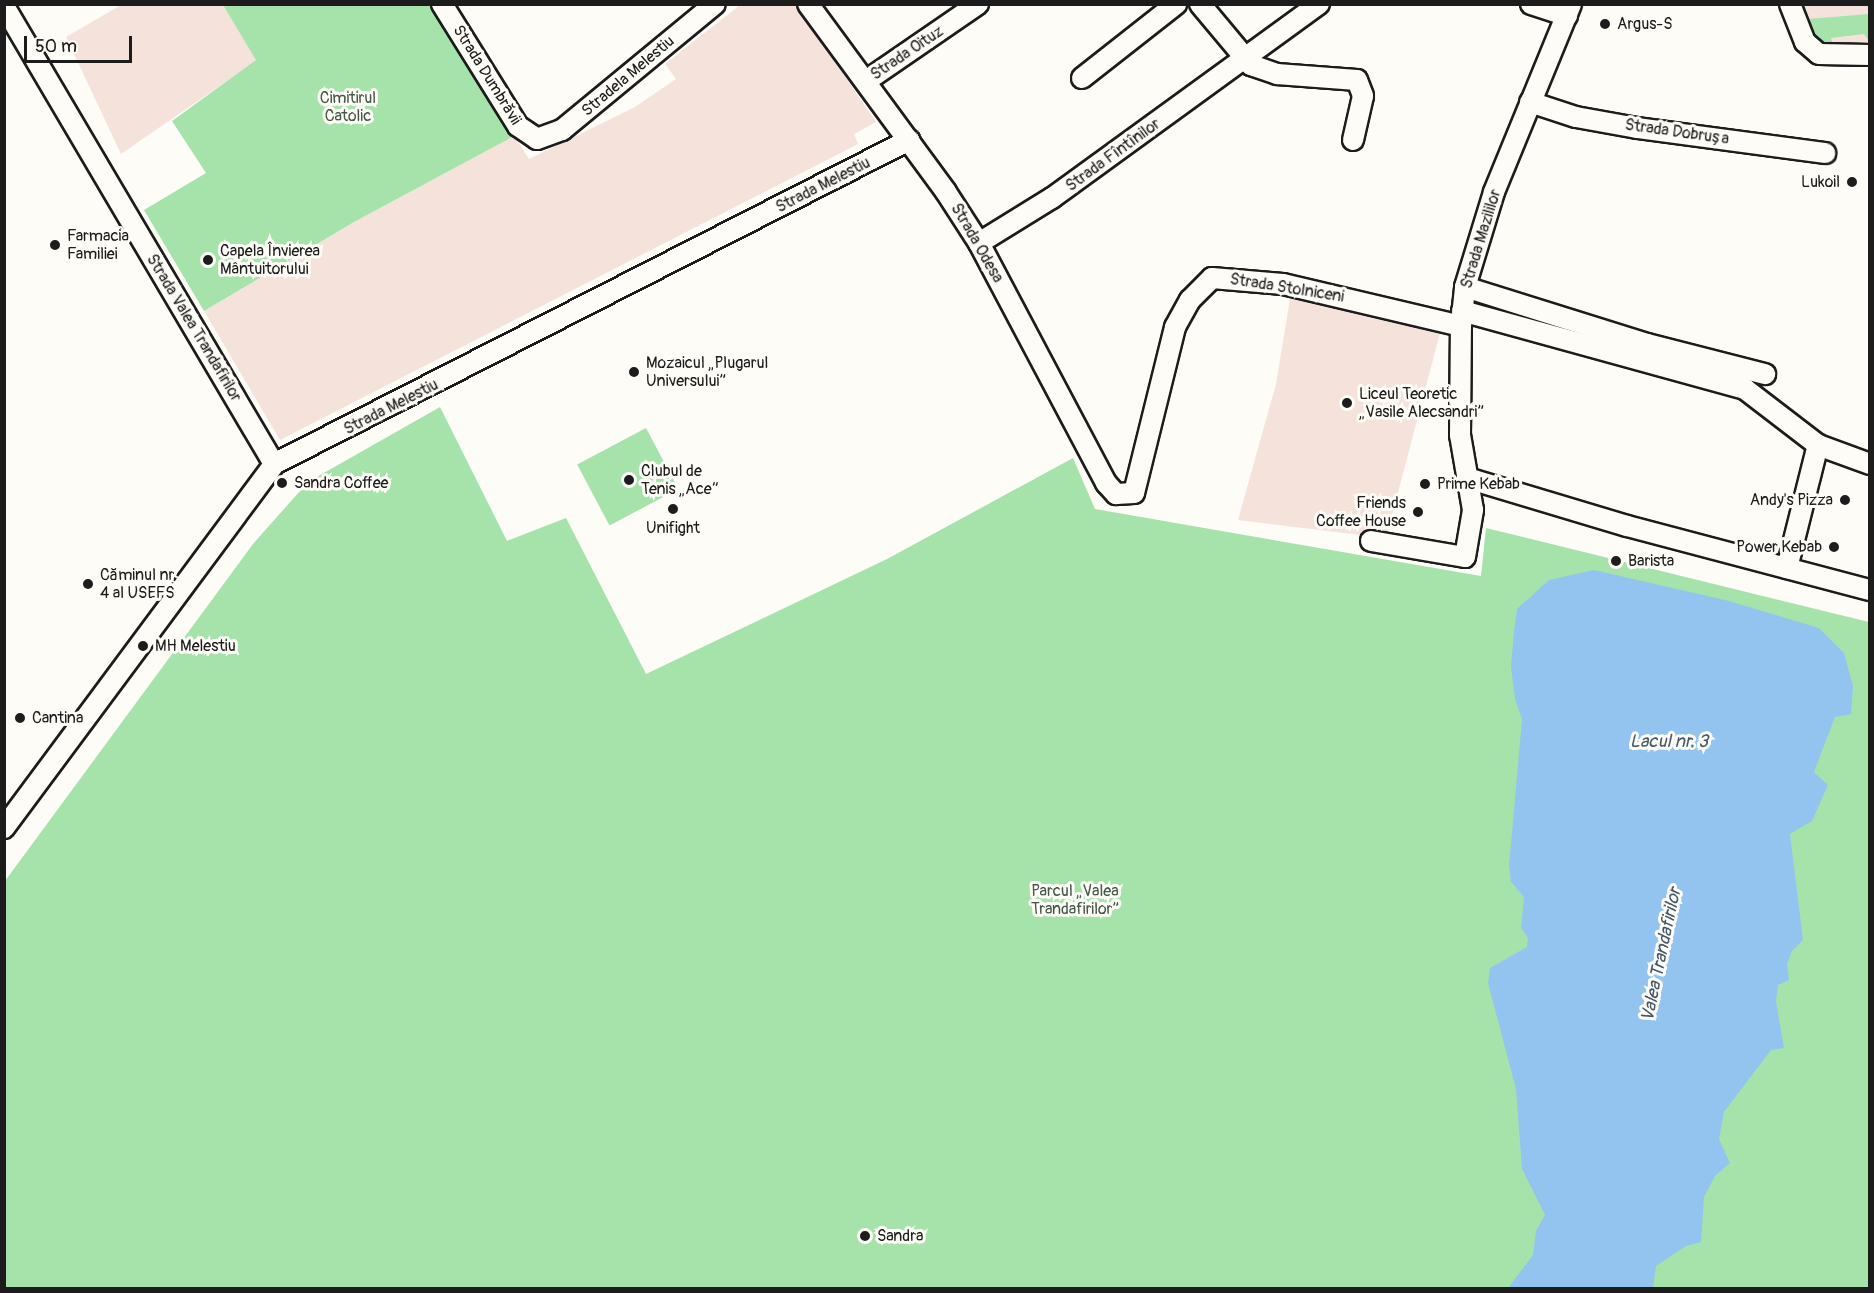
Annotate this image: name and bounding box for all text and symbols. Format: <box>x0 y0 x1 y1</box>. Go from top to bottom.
place label: Argus-S <box>1617 14 1672 34</box>
marker: Argus-S <box>1598 17 1612 31</box>
street label: Strada Dumbrăvii <box>449 22 525 128</box>
street label: Strada Oituz <box>867 22 947 84</box>
scale bar <box>27 24 135 62</box>
street label: Stradela Melestiu <box>578 32 678 120</box>
text: 50 m <box>35 35 77 58</box>
park label: Cimitirul Catolic <box>320 88 376 126</box>
street label: Strada Fîntînilor <box>1062 114 1164 196</box>
street label: Strada Dobrușa <box>1624 115 1730 149</box>
street label: Strada Melestiu <box>773 153 873 217</box>
place label: Lukoil <box>1801 172 1840 192</box>
marker: Lukoil <box>1845 175 1859 189</box>
street label: Strada Mazililor <box>1457 187 1505 291</box>
street label: Strada Odesa <box>947 200 1007 286</box>
place label: Farmacia Familiei <box>67 226 129 264</box>
marker: Farmacia Familiei <box>48 238 62 252</box>
place label: Capela Învierea Mântuitorului <box>220 241 320 279</box>
street label: Strada Valea Trandafirilor <box>142 251 246 405</box>
marker: Capela Învierea Mântuitorului <box>201 253 215 267</box>
street label: Strada Stolniceni <box>1229 269 1345 307</box>
place label: Mozaicul „Plugarul Universului” <box>646 353 768 391</box>
marker: Mozaicul „Plugarul Universului” <box>627 365 641 379</box>
street label: Strada Melestiu <box>341 375 441 439</box>
place label: Liceul Teoretic „Vasile Alecsandri” <box>1359 384 1484 422</box>
marker: Liceul Teoretic „Vasile Alecsandri” <box>1340 396 1354 410</box>
place label: Clubul de Tenis „Ace” <box>641 461 719 499</box>
place label: Sandra Coffee <box>294 473 389 493</box>
marker: Clubul de Tenis „Ace” <box>622 473 636 487</box>
place label: Prime Kebab <box>1437 474 1520 494</box>
marker: Sandra Coffee <box>275 476 289 490</box>
marker: Prime Kebab <box>1418 477 1432 491</box>
place label: Andy's Pizza <box>1750 490 1833 510</box>
place label: Friends Coffee House <box>1316 493 1406 531</box>
marker: Andy's Pizza <box>1838 493 1852 507</box>
marker: Unifight <box>666 502 680 516</box>
marker: Friends Coffee House <box>1411 505 1425 519</box>
place label: Unifight <box>646 518 700 538</box>
place label: Power Kebab <box>1736 537 1822 557</box>
marker: Power Kebab <box>1827 540 1841 554</box>
place label: Barista <box>1628 551 1674 571</box>
marker: Barista <box>1609 554 1623 568</box>
place label: Căminul nr. 4 al USEFS <box>100 565 177 603</box>
marker: Căminul nr. 4 al USEFS <box>81 577 95 591</box>
place label: MH Melestiu <box>155 636 236 656</box>
marker: MH Melestiu <box>136 639 150 653</box>
place label: Cantina <box>32 708 83 728</box>
marker: Cantina <box>13 711 27 725</box>
water label: Lacul nr. 3 <box>1630 731 1708 753</box>
park label: Parcul „Valea Trandafirilor” <box>1031 881 1119 919</box>
water label: Valea Trandafirilor <box>1637 886 1687 1024</box>
place label: Sandra <box>877 1226 923 1246</box>
marker: Sandra <box>858 1229 872 1243</box>

